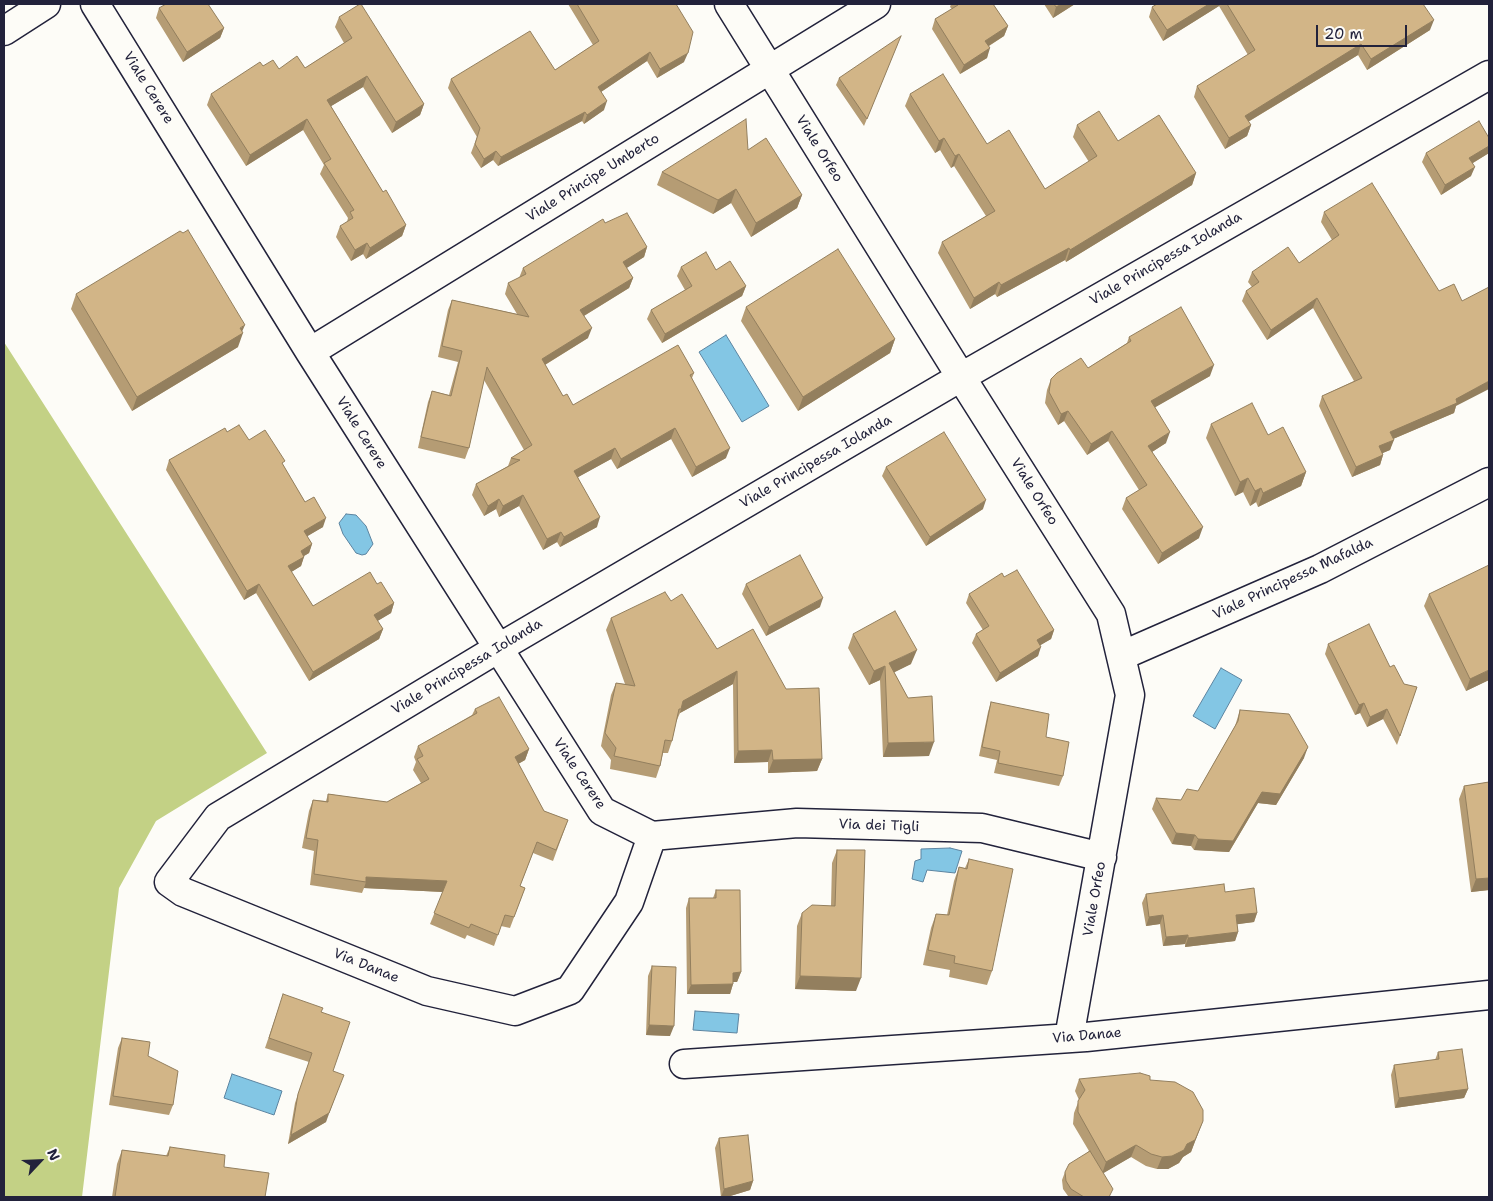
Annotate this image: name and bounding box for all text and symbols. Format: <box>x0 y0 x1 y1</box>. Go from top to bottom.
scale bar <box>1318 15 1409 47</box>
text: 20 m <box>1324 24 1363 44</box>
street label: Viale Cerere <box>119 49 177 127</box>
street label: Viale Orfeo <box>792 112 846 186</box>
street label: Viale Principe Umberto <box>523 130 663 226</box>
street label: Viale Principessa Iolanda <box>1087 209 1245 309</box>
street label: Viale Cerere <box>332 394 390 472</box>
street label: Viale Principessa Iolanda <box>737 412 895 512</box>
street label: Viale Orfeo <box>1007 455 1061 529</box>
street label: Viale Principessa Mafalda <box>1210 534 1376 624</box>
street label: Viale Principessa Iolanda <box>389 615 545 719</box>
street label: Viale Cerere <box>549 735 609 813</box>
street label: Via dei Tigli <box>838 816 920 836</box>
street label: Viale Orfeo <box>1080 860 1110 938</box>
street label: Via Danae <box>331 945 401 987</box>
street label: Via Danae <box>1052 1025 1122 1047</box>
north arrow <box>15 1136 65 1186</box>
text: N <box>43 1146 64 1163</box>

